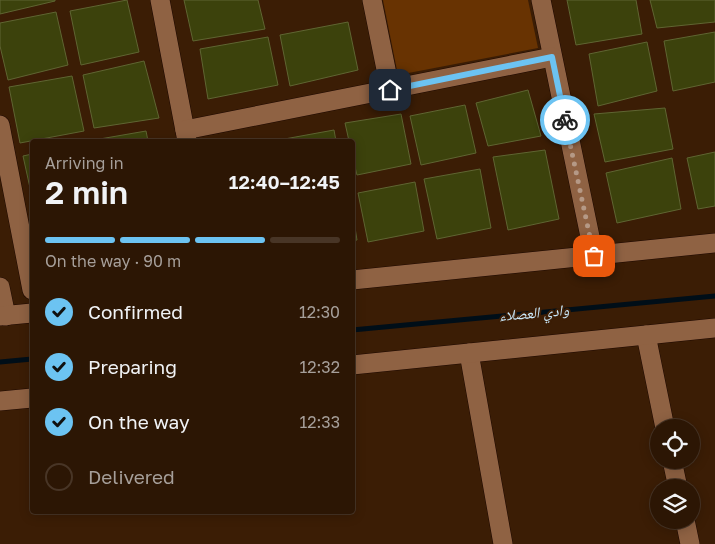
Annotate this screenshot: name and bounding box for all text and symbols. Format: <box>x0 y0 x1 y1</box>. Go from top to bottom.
pin <box>369 69 411 111</box>
icon: home <box>376 76 404 104</box>
courier <box>540 95 590 145</box>
icon: bike <box>551 106 579 134</box>
text: Arriving in <box>45 153 124 173</box>
text: 12:40–12:45 <box>229 170 340 193</box>
text: 2 min <box>45 173 128 211</box>
pin <box>573 235 615 277</box>
icon: bag <box>580 242 608 270</box>
text: On the way · 90 m <box>45 251 181 271</box>
icon: check <box>45 298 73 326</box>
text: Confirmed <box>88 300 183 323</box>
water label: وادي العصلاء <box>498 300 570 328</box>
text: 12:30 <box>299 302 340 322</box>
icon: check <box>45 353 73 381</box>
text: Preparing <box>88 355 177 378</box>
text: 12:32 <box>300 357 340 377</box>
icon: check <box>45 408 73 436</box>
text: On the way <box>88 410 190 433</box>
text: 12:33 <box>299 412 340 432</box>
map controls <box>650 419 700 529</box>
button: locate <box>650 419 700 469</box>
text: Delivered <box>88 465 175 488</box>
button: layers <box>650 479 700 529</box>

